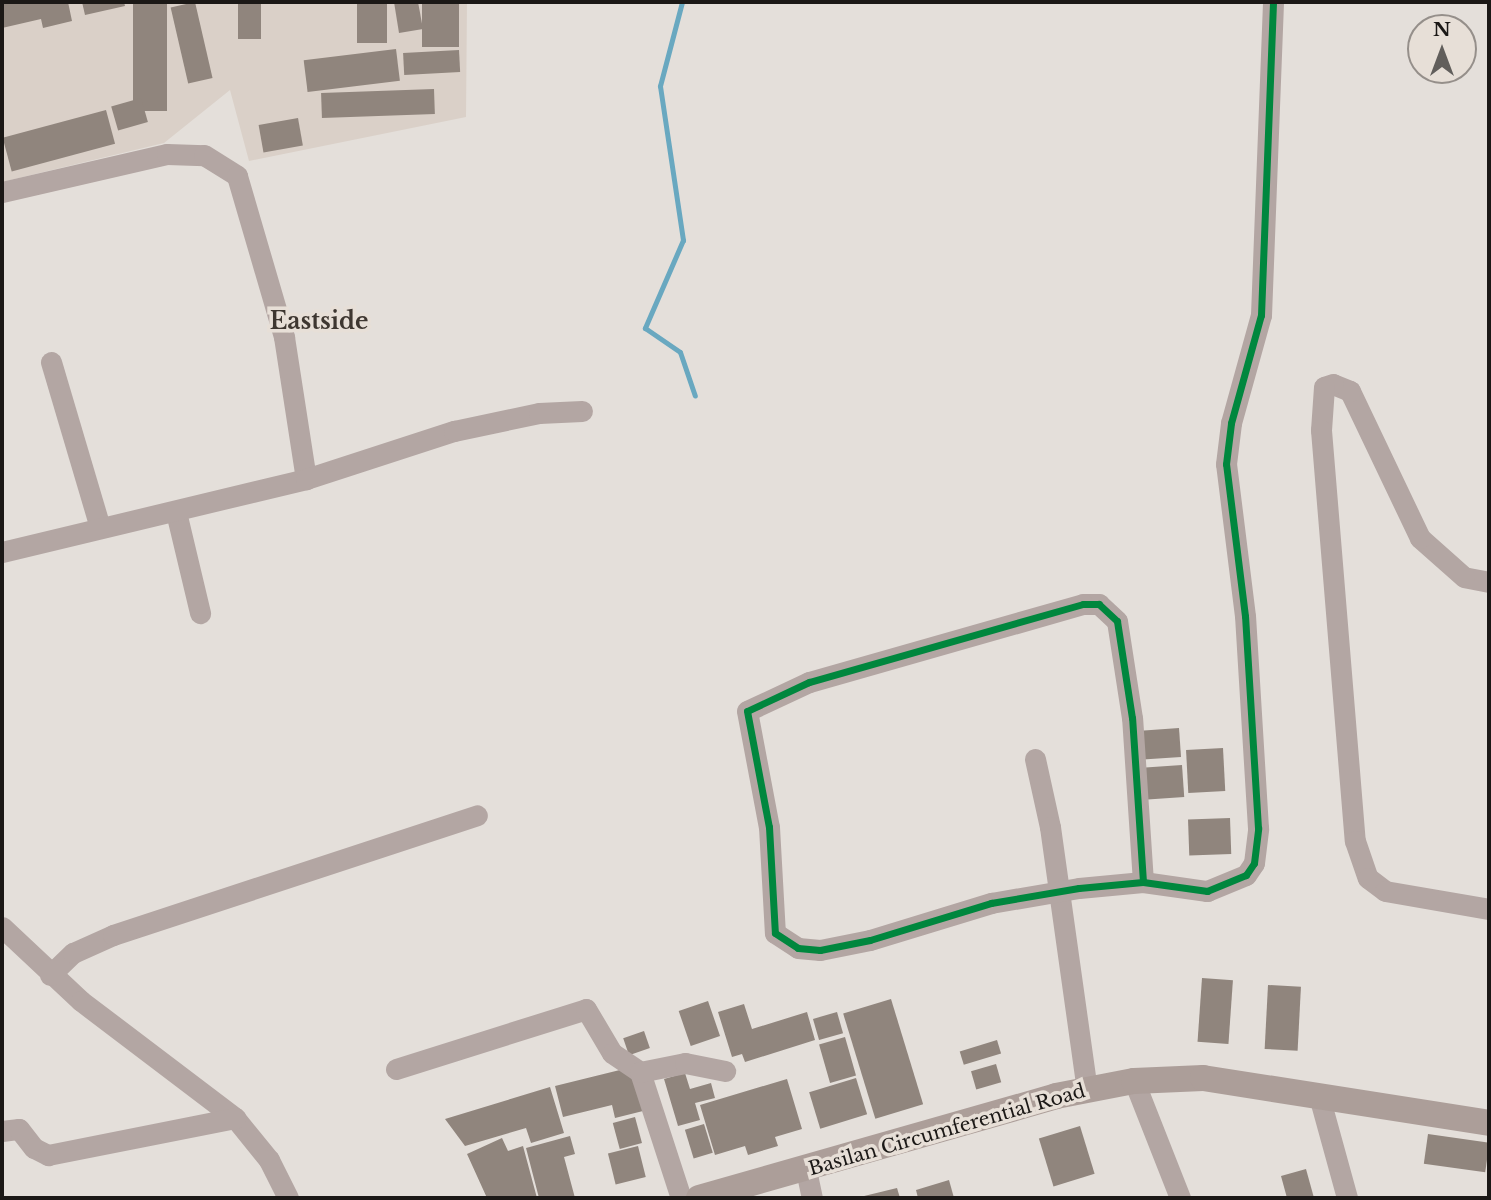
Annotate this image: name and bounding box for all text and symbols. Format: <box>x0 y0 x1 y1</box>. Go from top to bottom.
north arrow <box>1407 14 1477 84</box>
text: N <box>1433 18 1451 41</box>
district label: Eastside <box>270 307 368 335</box>
street label: Basilan Circumferential Road <box>806 1079 1088 1181</box>

